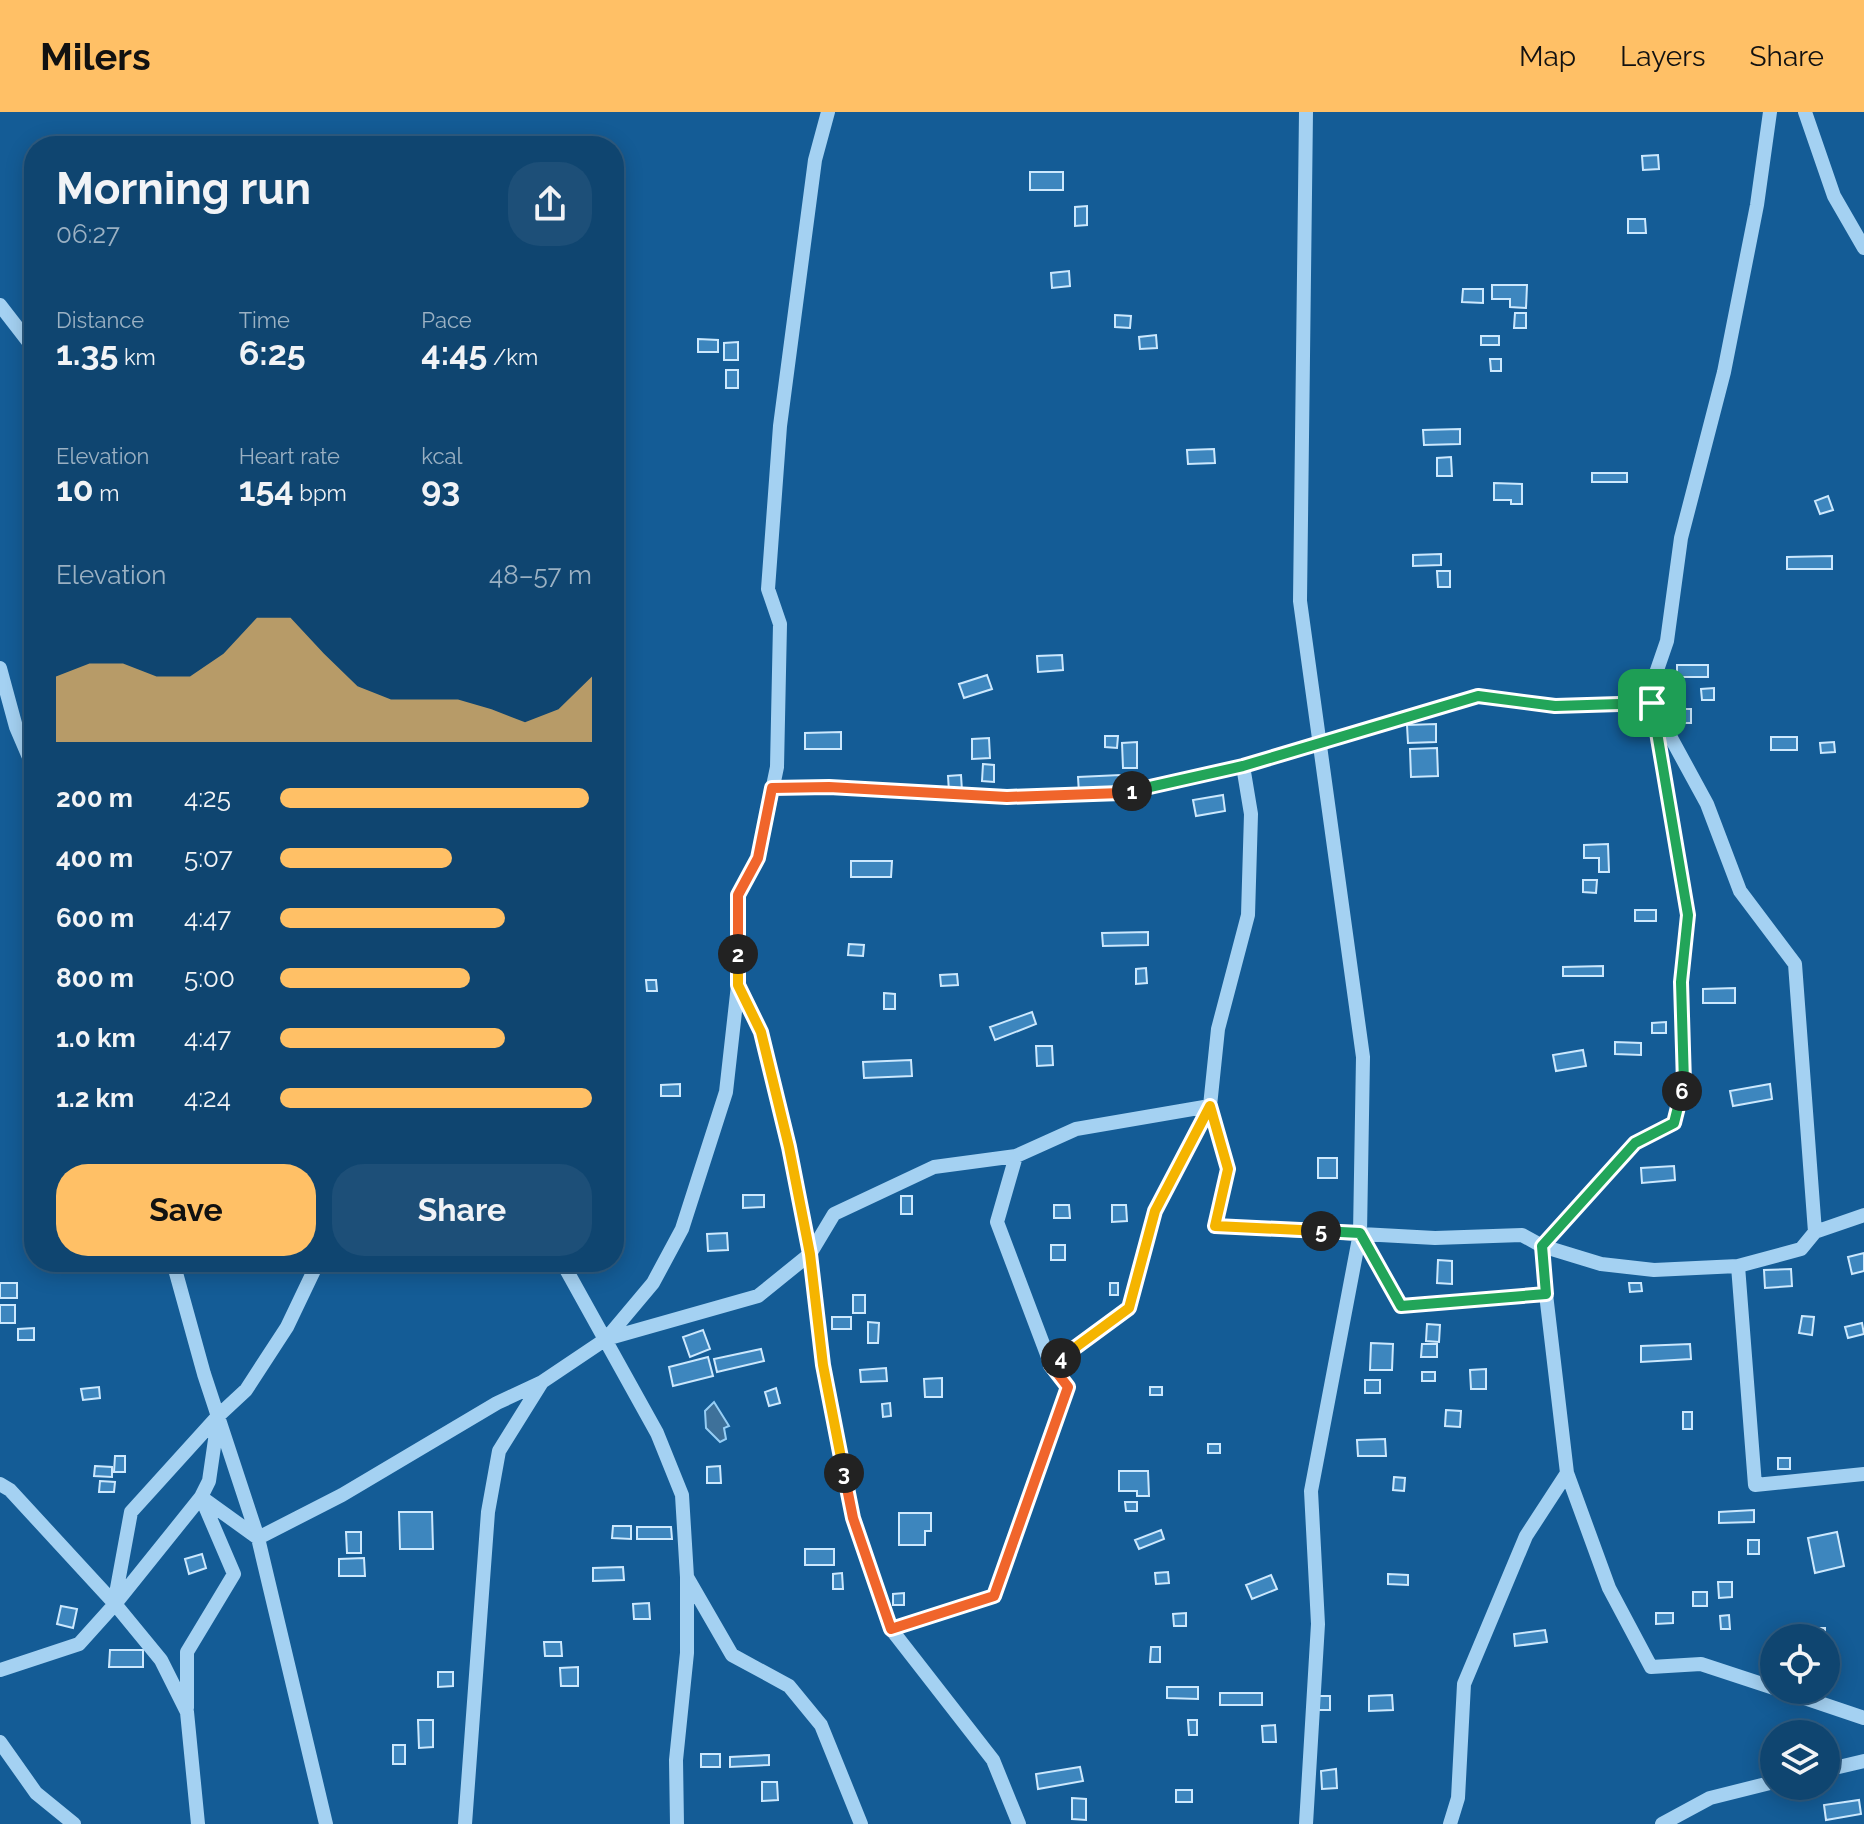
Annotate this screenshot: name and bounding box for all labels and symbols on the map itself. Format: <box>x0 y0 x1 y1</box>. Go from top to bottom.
pin <box>1618 669 1686 737</box>
pin: 1 <box>1112 771 1152 811</box>
pin: 2 <box>718 934 758 974</box>
pin: 6 <box>1662 1071 1702 1111</box>
pin: 5 <box>1301 1211 1341 1251</box>
pin: 4 <box>1041 1338 1081 1378</box>
pin: 3 <box>824 1453 864 1493</box>

